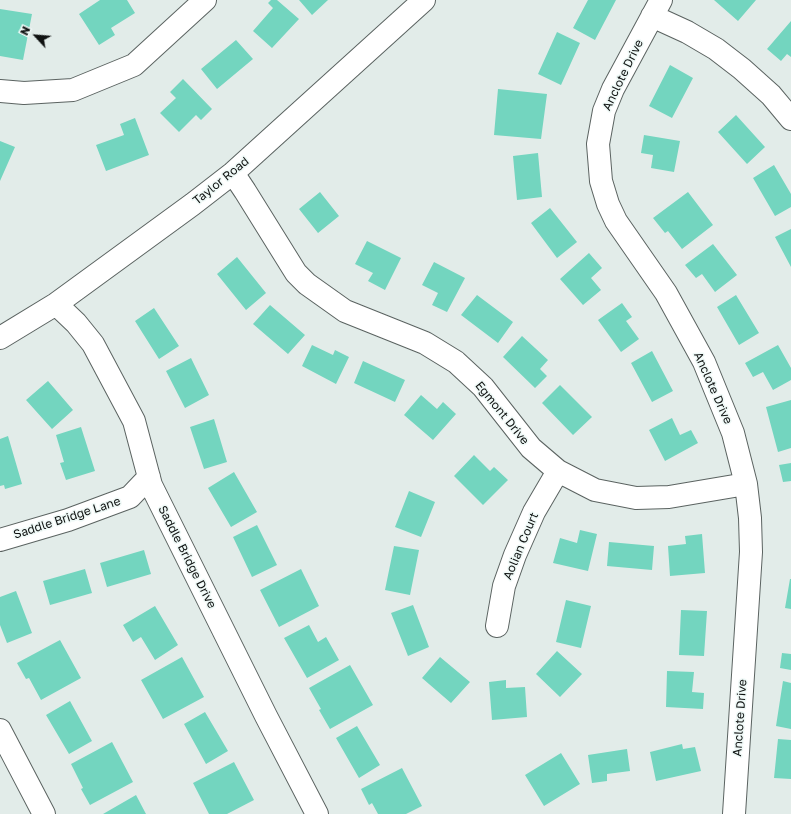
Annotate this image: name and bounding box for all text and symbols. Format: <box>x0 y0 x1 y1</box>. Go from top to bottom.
north arrow <box>16 16 56 56</box>
text: N <box>17 24 32 37</box>
street label: Anclote Drive <box>600 37 646 113</box>
street label: Taylor Road <box>190 154 252 208</box>
street label: Anclote Drive <box>691 350 735 426</box>
street label: Egmont Drive <box>472 378 532 448</box>
street label: Saddle Bridge Lane <box>12 494 122 542</box>
street label: Saddle Bridge Drive <box>155 503 219 611</box>
street label: Aolian Court <box>500 510 542 582</box>
street label: Anclote Drive <box>730 679 750 757</box>

